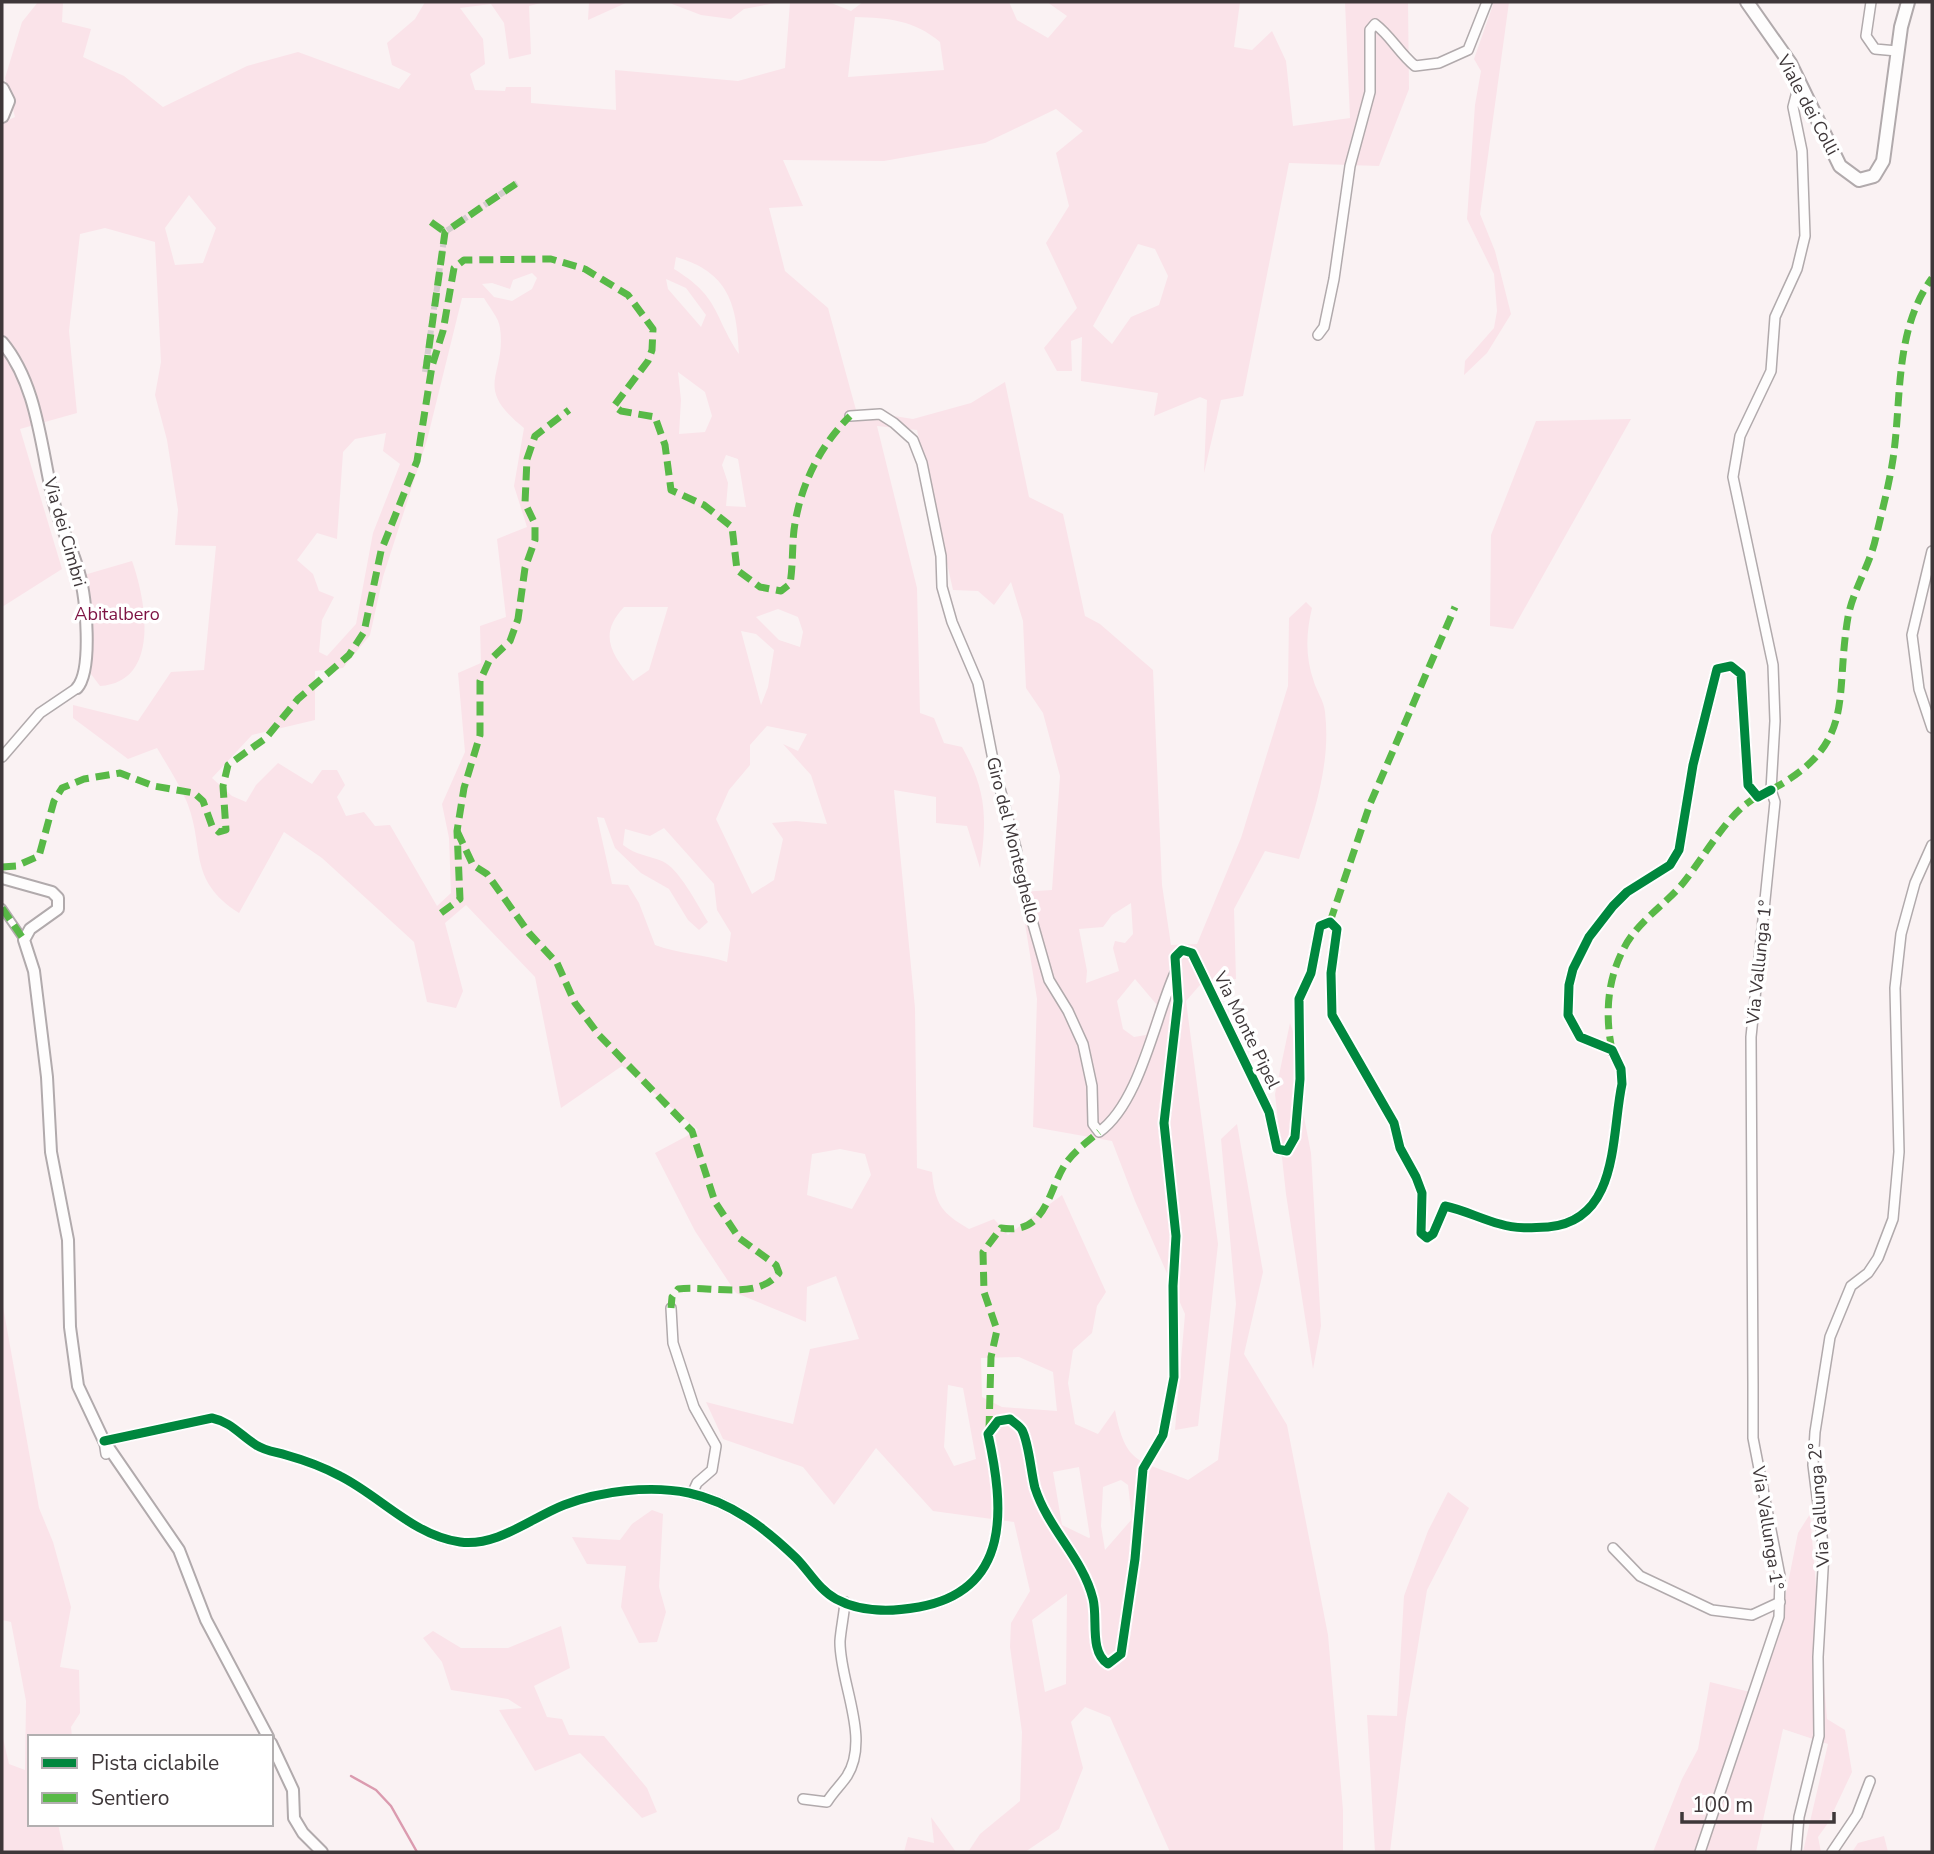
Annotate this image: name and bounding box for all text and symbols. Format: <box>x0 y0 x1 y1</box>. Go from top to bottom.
street label: Viale dei Colli <box>1771 50 1845 160</box>
street label: Via dei Cimbri <box>38 474 92 589</box>
park label: Abitalbero <box>74 602 160 626</box>
street label: Giro del Monteghello <box>981 754 1045 926</box>
street label: Via Vallunga 1° <box>1740 899 1777 1026</box>
street label: Via Monte Pipel <box>1208 966 1286 1093</box>
street label: Via Vallunga 2° <box>1803 1442 1835 1569</box>
street label: Via Vallunga 1° <box>1746 1463 1790 1592</box>
legend <box>28 1735 273 1826</box>
text: Pista ciclabile <box>91 1749 219 1777</box>
scale bar <box>1682 1780 1834 1824</box>
text: Sentiero <box>91 1784 169 1812</box>
text: 100 m <box>1692 1791 1753 1819</box>

